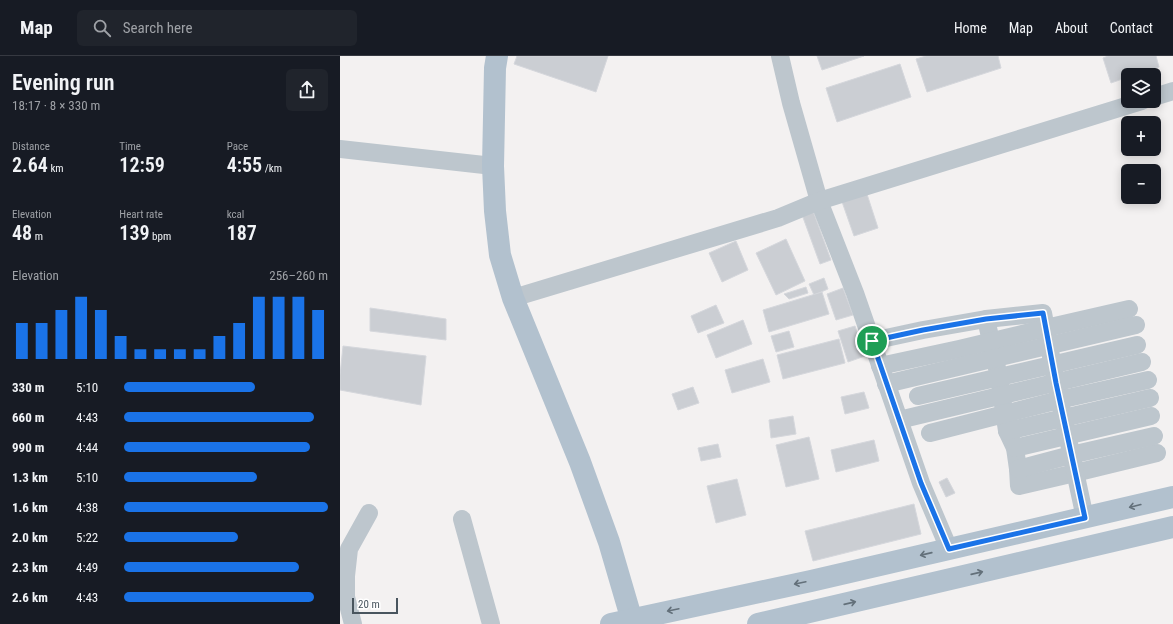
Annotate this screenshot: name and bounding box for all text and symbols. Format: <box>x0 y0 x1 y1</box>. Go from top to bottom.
search box <box>77 10 357 46</box>
text: Map <box>20 16 53 39</box>
icon: search <box>91 17 113 39</box>
text: Search here <box>123 19 193 37</box>
text: Home <box>954 20 987 36</box>
text: Map <box>1009 20 1033 36</box>
text: About <box>1055 20 1088 36</box>
text: Contact <box>1110 20 1153 36</box>
map controls <box>1121 68 1161 204</box>
button: layers <box>1121 68 1161 108</box>
button: share <box>286 69 328 111</box>
text: Evening run <box>12 70 114 95</box>
text: 18:17 · 8 × 330 m <box>12 98 100 113</box>
button: + <box>1121 116 1161 156</box>
text: Distance <box>12 140 50 153</box>
text: Time <box>119 140 141 153</box>
text: Pace <box>227 140 248 153</box>
text: 2.64 <box>12 153 48 177</box>
text: 12:59 <box>119 153 165 177</box>
text: 4:55 <box>227 153 262 177</box>
text: km <box>48 162 64 175</box>
text: /km <box>262 162 282 175</box>
button: − <box>1121 164 1161 204</box>
text: Elevation <box>12 208 52 221</box>
text: Heart rate <box>119 208 163 221</box>
text: kcal <box>227 208 244 221</box>
text: 48 <box>12 221 32 245</box>
text: 139 <box>119 221 150 245</box>
text: 187 <box>227 221 257 245</box>
text: m <box>32 230 43 243</box>
text: bpm <box>150 230 171 243</box>
text: Elevation <box>12 268 59 283</box>
text: 256–260 m <box>269 268 328 283</box>
pin <box>855 324 889 358</box>
icon: arrive <box>861 330 883 352</box>
text: 330 m <box>12 380 44 395</box>
text: 5:10 <box>76 380 98 395</box>
text: 660 m <box>12 410 44 425</box>
text: 4:43 <box>76 410 98 425</box>
text: 990 m <box>12 440 44 455</box>
text: 4:44 <box>76 440 98 455</box>
text: 1.3 km <box>12 470 48 485</box>
text: 5:10 <box>76 470 98 485</box>
text: 1.6 km <box>12 500 48 515</box>
text: 4:38 <box>76 500 98 515</box>
one-way arrow <box>1129 503 1142 511</box>
text: 2.0 km <box>12 530 48 545</box>
text: 5:22 <box>76 530 98 545</box>
one-way arrow <box>920 551 933 558</box>
text: 2.3 km <box>12 560 48 575</box>
text: 4:49 <box>76 560 98 575</box>
one-way arrow <box>970 568 983 576</box>
one-way arrow <box>794 580 807 588</box>
text: 2.6 km <box>12 590 48 605</box>
text: 4:43 <box>76 590 98 605</box>
scale bar <box>352 596 398 615</box>
text: 20 m <box>358 598 380 611</box>
one-way arrow <box>843 598 856 606</box>
one-way arrow <box>667 607 680 615</box>

